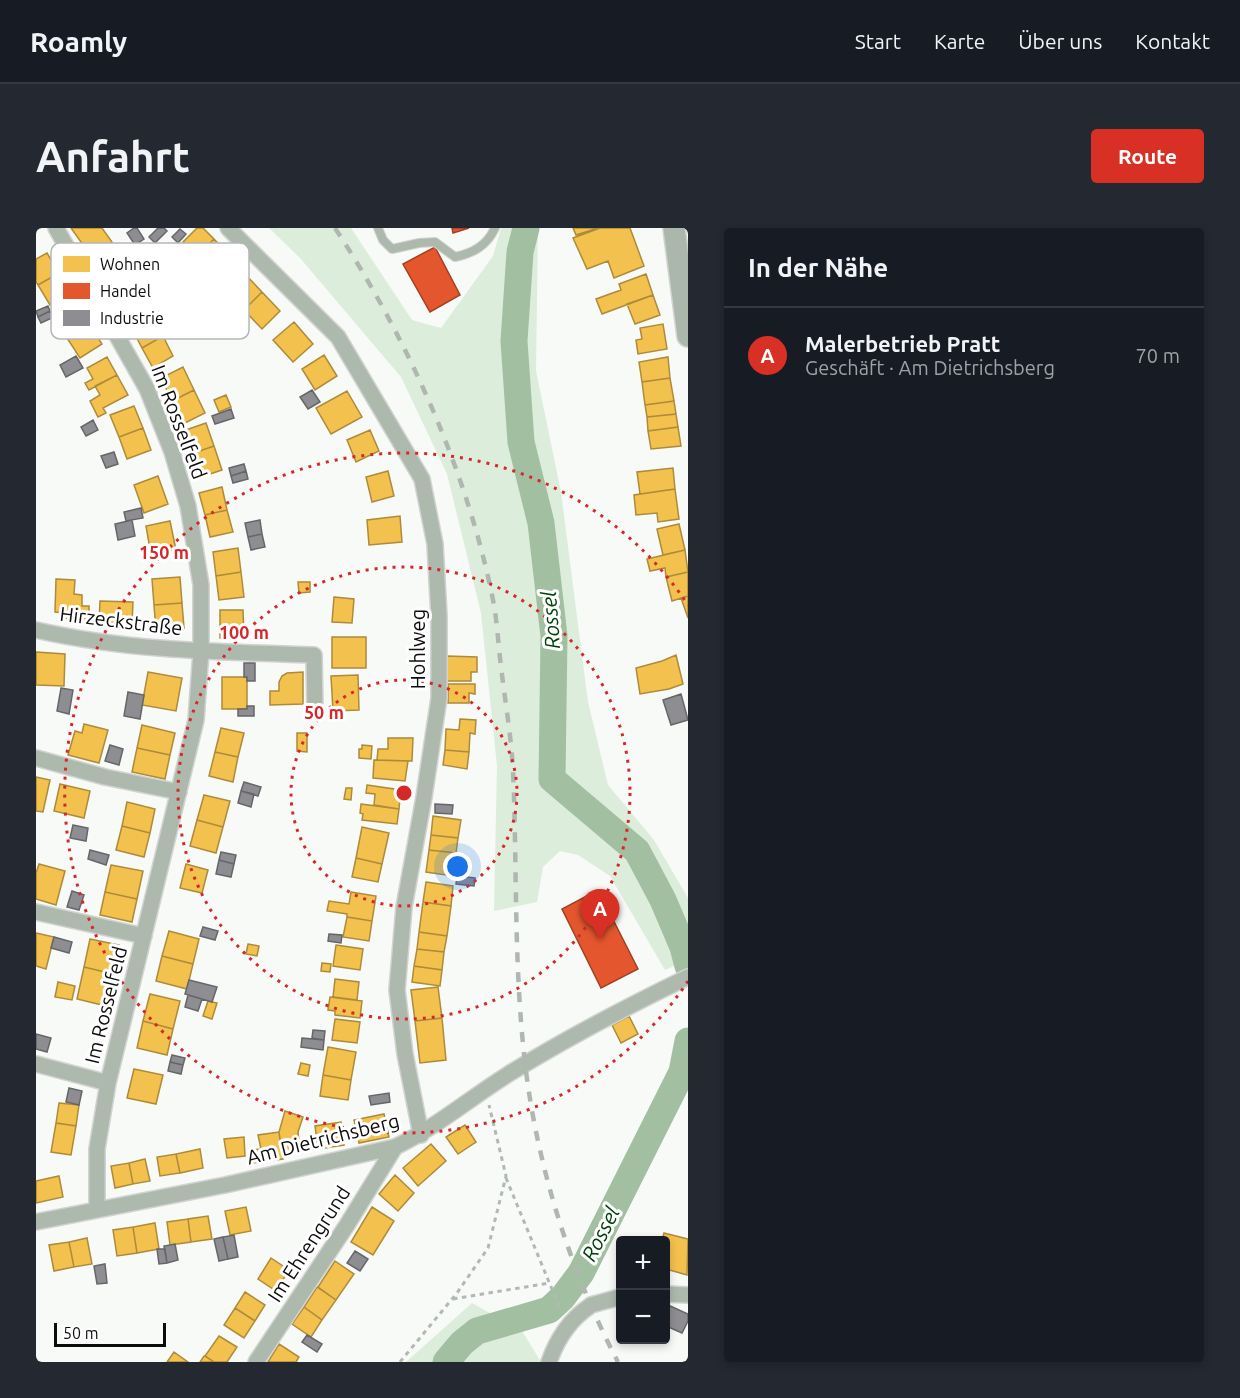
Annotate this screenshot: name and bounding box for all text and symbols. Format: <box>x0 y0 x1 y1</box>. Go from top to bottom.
text: Roamly <box>30 26 127 57</box>
text: Start <box>855 29 901 53</box>
text: Karte <box>934 29 985 53</box>
text: Über uns <box>1018 29 1102 53</box>
text: Kontakt <box>1135 29 1210 53</box>
button: Route <box>1091 129 1204 183</box>
text: Anfahrt <box>36 133 190 180</box>
legend <box>51 243 249 339</box>
text: In der Nähe <box>748 253 888 282</box>
text: Wohnen <box>100 255 160 273</box>
text: Handel <box>100 282 151 300</box>
text: Industrie <box>100 309 164 327</box>
text: Malerbetrieb Pratt <box>805 331 1000 356</box>
text: A <box>760 344 775 367</box>
text: 70 m <box>1136 344 1180 367</box>
text: Geschäft · Am Dietrichsberg <box>805 356 1055 379</box>
street label: Im Rosselfeld <box>147 362 212 482</box>
text: 150 m <box>139 542 189 562</box>
water label: Rossel <box>536 590 564 650</box>
street label: Hirzeckstraße <box>58 602 184 639</box>
street label: Hohlweg <box>406 609 429 689</box>
text: 100 m <box>219 622 269 642</box>
text: 50 m <box>304 702 344 722</box>
centre of rings <box>394 783 414 803</box>
your location <box>443 852 472 881</box>
pin: A <box>580 890 620 939</box>
street label: Im Rosselfeld <box>80 944 131 1066</box>
street label: Am Dietrichsberg <box>244 1108 402 1169</box>
street label: Im Ehrengrund <box>263 1182 355 1306</box>
water label: Rossel <box>576 1202 624 1265</box>
map controls <box>616 1236 670 1344</box>
button: + <box>616 1236 670 1290</box>
button: − <box>616 1290 670 1344</box>
scale bar <box>54 1320 166 1348</box>
text: 50 m <box>63 1324 99 1342</box>

